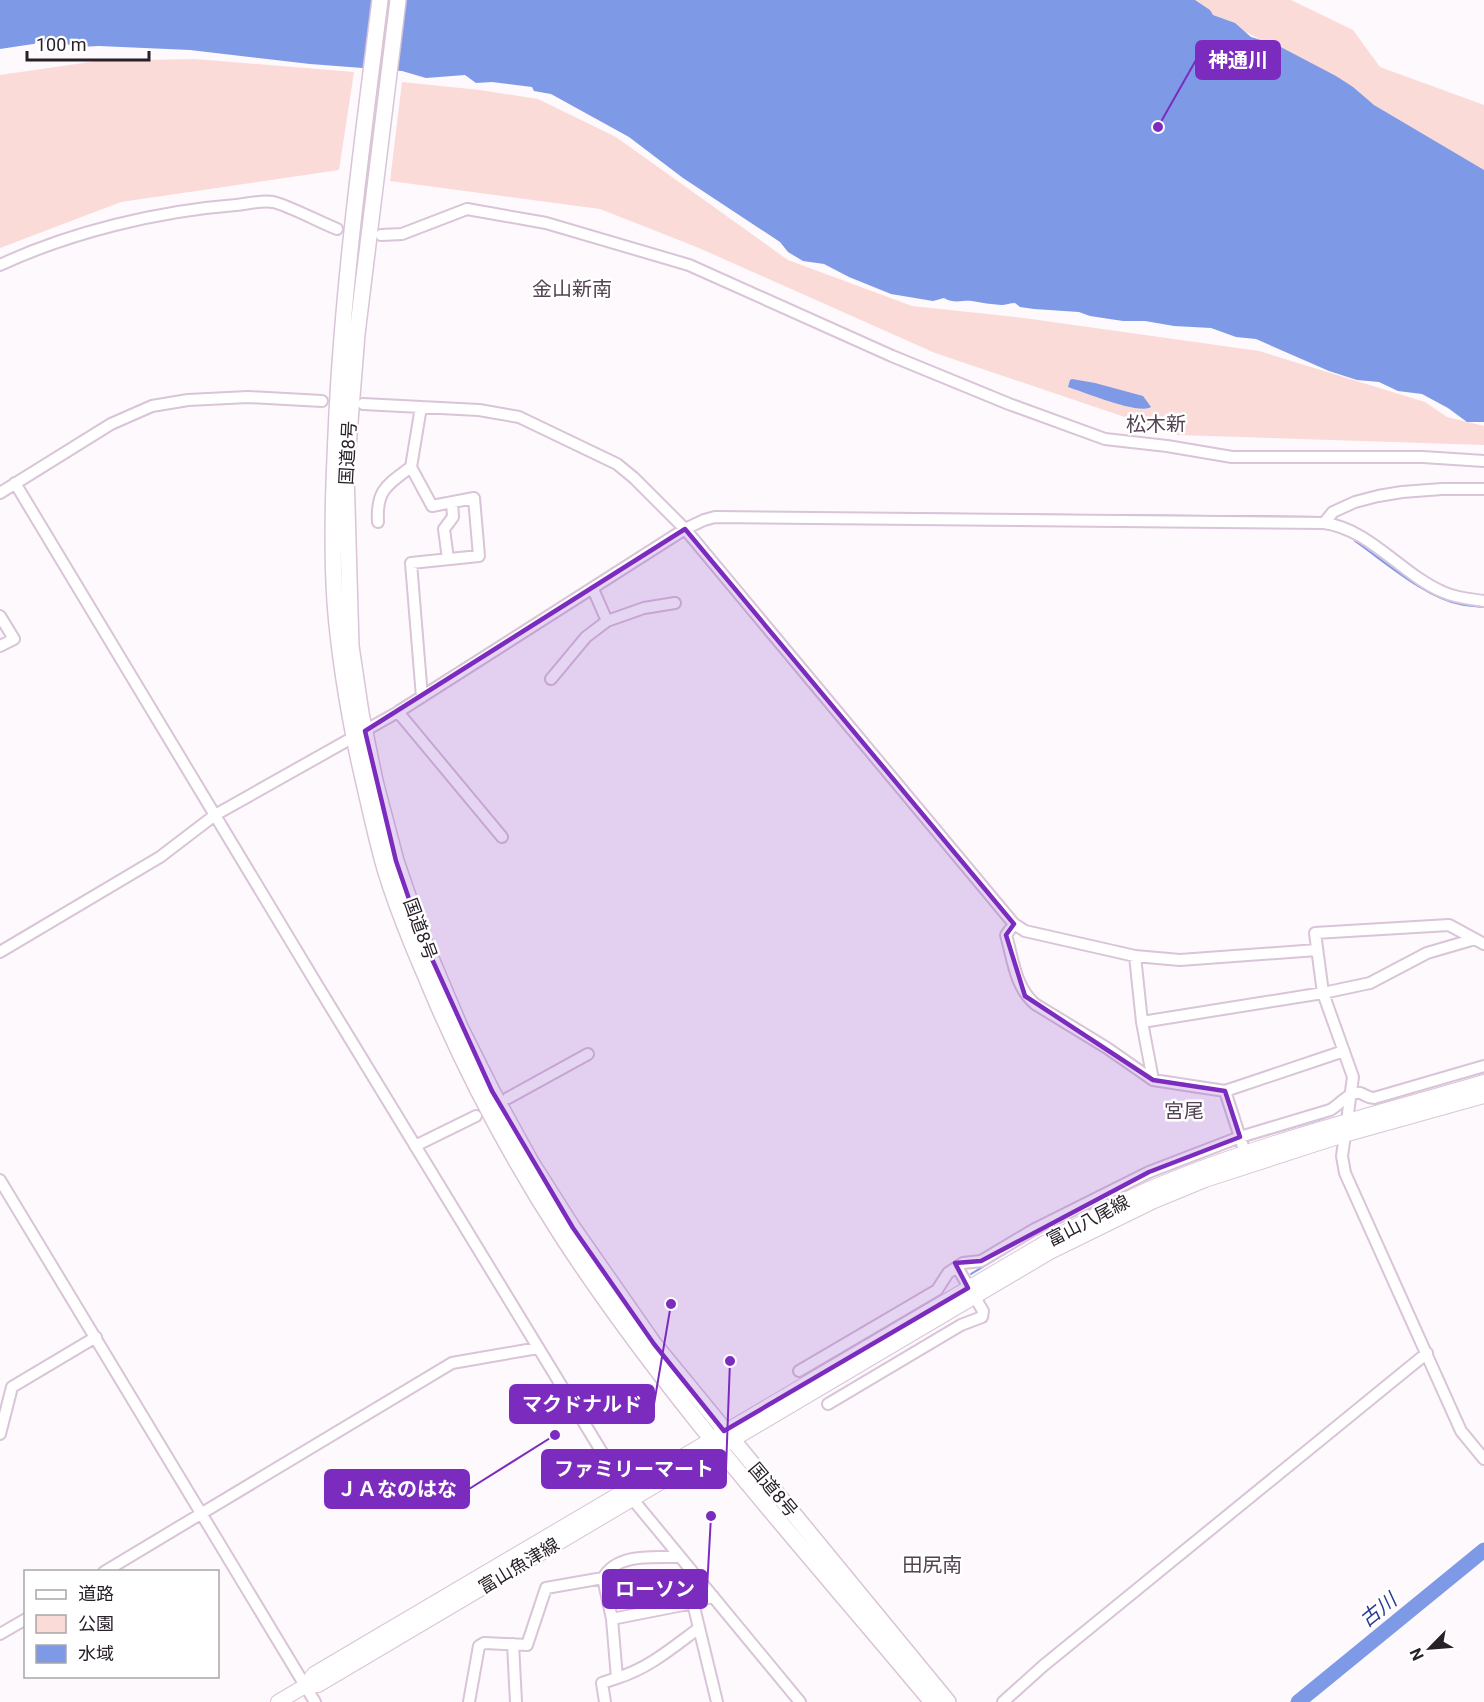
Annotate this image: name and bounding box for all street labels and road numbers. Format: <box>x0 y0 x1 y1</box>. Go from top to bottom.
street label: 国道8号 <box>335 420 360 486</box>
street label: 国道8号 <box>400 895 441 963</box>
street label: 富山八尾線 <box>1043 1191 1133 1250</box>
street label: 国道8号 <box>745 1458 802 1521</box>
street label: 富山魚津線 <box>475 1533 563 1598</box>

